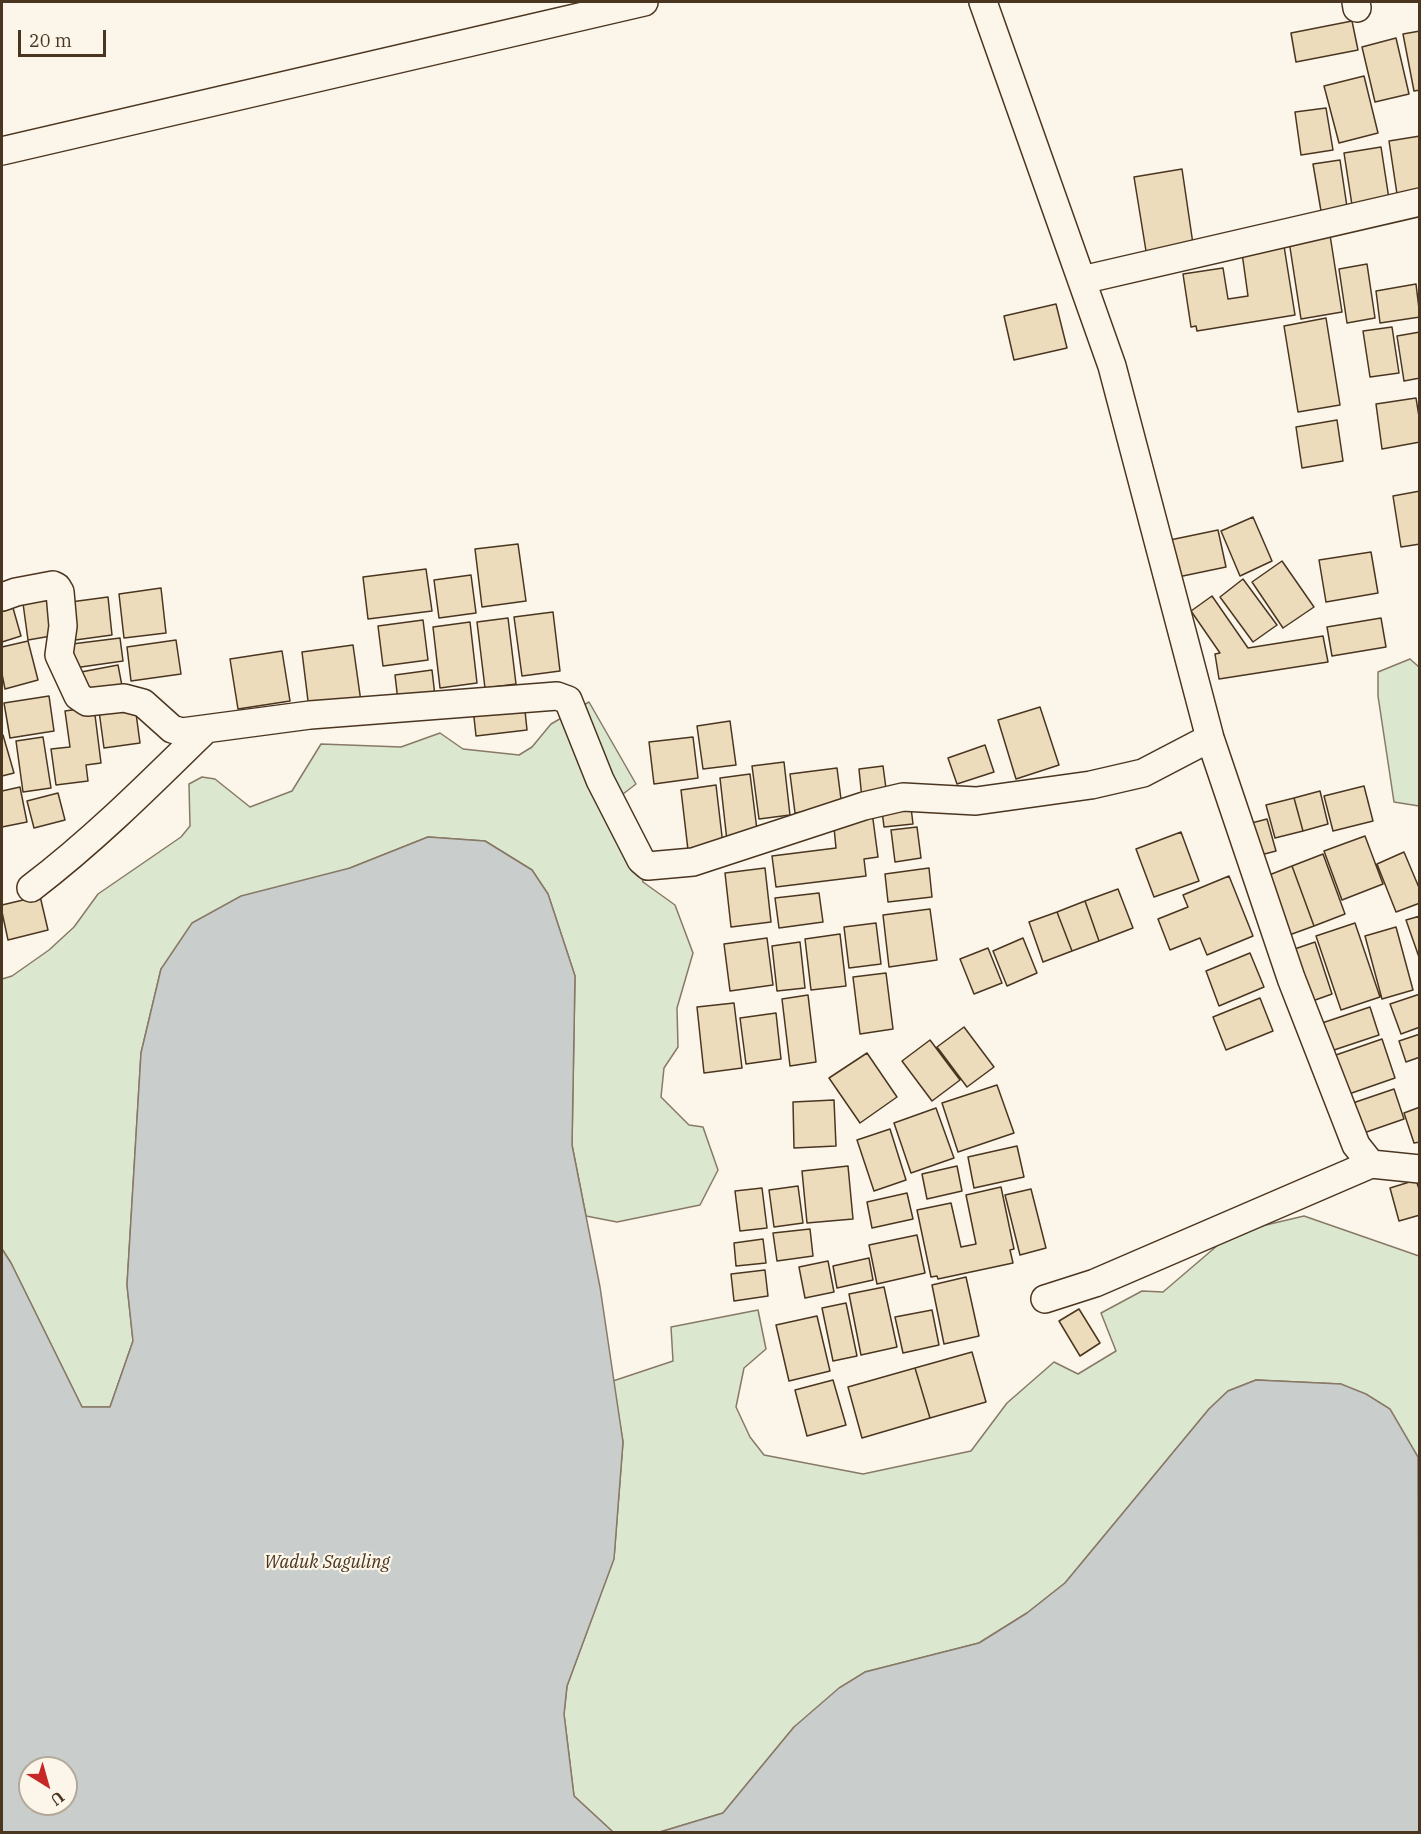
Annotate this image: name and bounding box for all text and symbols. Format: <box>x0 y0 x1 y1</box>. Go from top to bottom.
scale bar <box>21 18 110 56</box>
text: 20 m <box>29 29 72 52</box>
water label: Waduk Saguling <box>264 1552 390 1574</box>
north arrow <box>18 1756 78 1816</box>
text: U <box>47 1787 69 1810</box>

